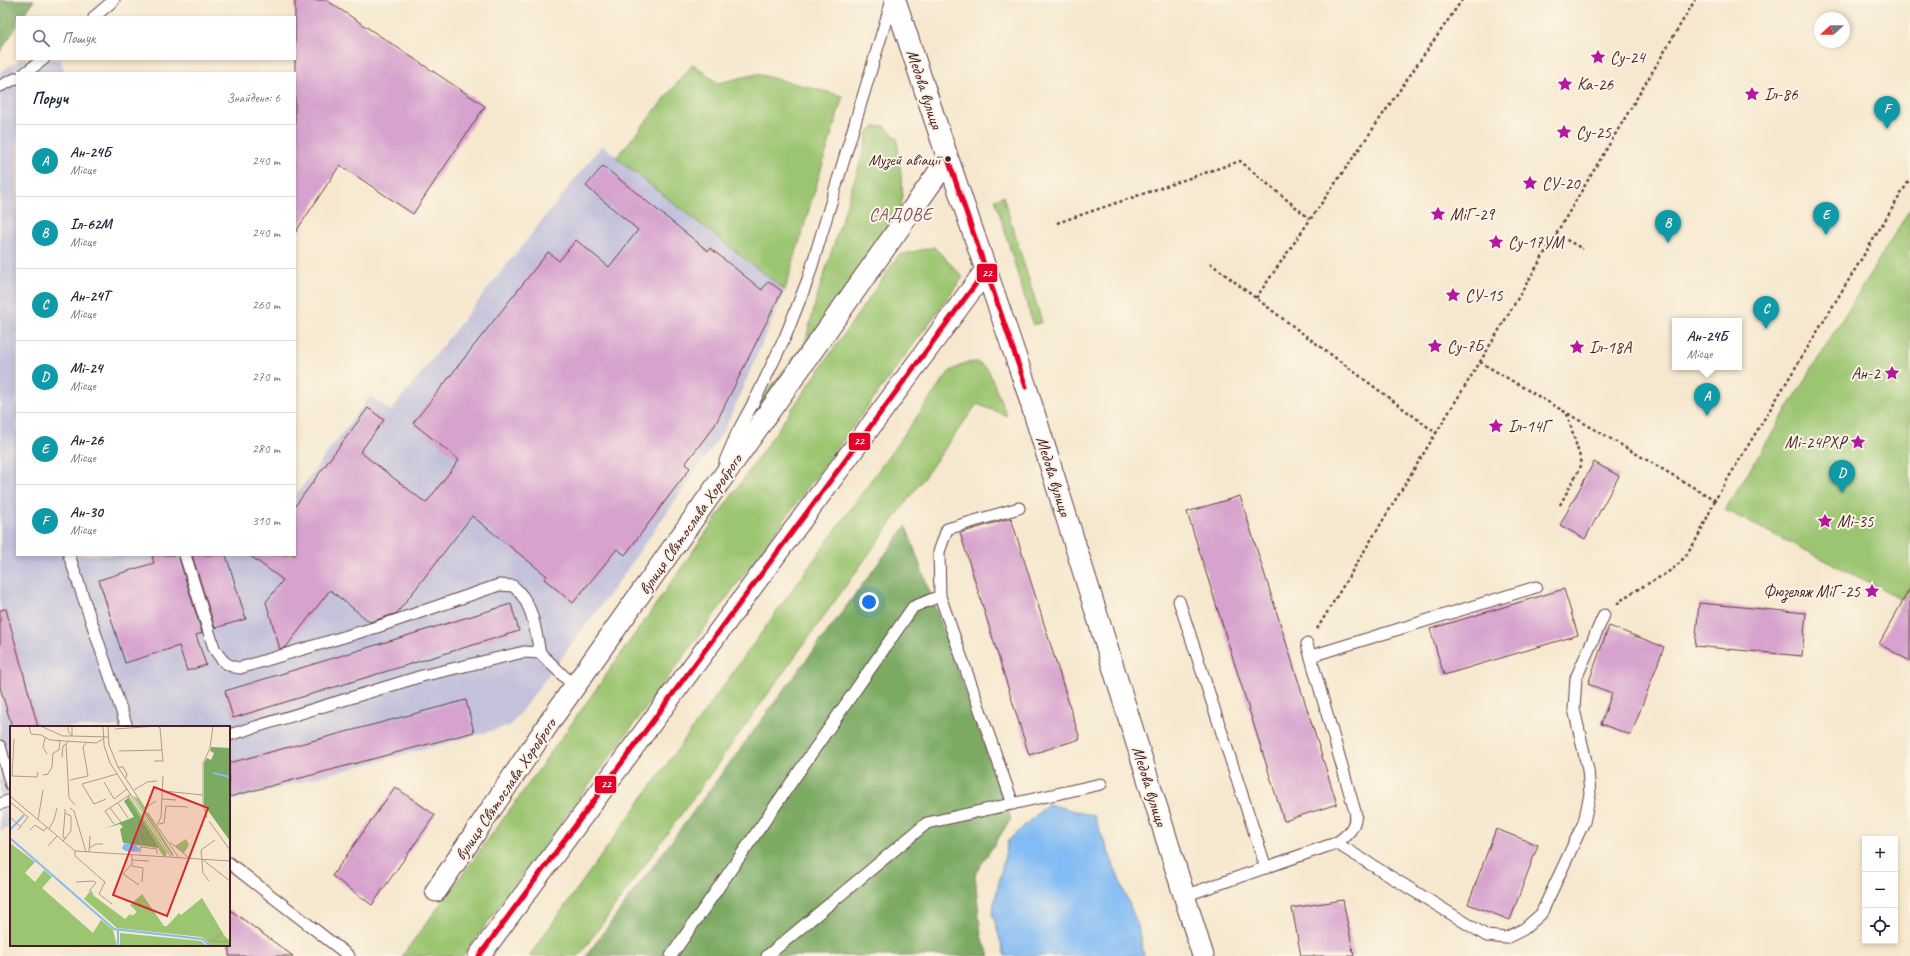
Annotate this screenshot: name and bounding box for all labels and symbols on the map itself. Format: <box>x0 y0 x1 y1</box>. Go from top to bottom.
north arrow <box>1814 12 1850 48</box>
street label: Медова вулиця <box>902 47 948 133</box>
place label: Су-24 <box>1610 47 1647 68</box>
place icon: Су-24 <box>1589 48 1607 66</box>
place label: Ка-26 <box>1577 74 1614 95</box>
place icon: Ка-26 <box>1556 75 1574 93</box>
place label: Іл-86 <box>1764 84 1799 105</box>
place icon: Іл-86 <box>1743 85 1761 103</box>
pin: F <box>1874 96 1900 129</box>
place label: Су-25 <box>1576 122 1612 143</box>
place icon: Су-25 <box>1555 123 1573 141</box>
place label: Музей авіації <box>868 150 943 170</box>
marker: Музей авіації <box>943 154 953 164</box>
place label: СУ-20 <box>1542 173 1581 194</box>
place icon: СУ-20 <box>1521 174 1539 192</box>
pin: E <box>1813 202 1839 235</box>
district label: САДОВЕ <box>869 203 934 225</box>
place label: МіГ-29 <box>1450 204 1496 225</box>
place icon: МіГ-29 <box>1429 205 1447 223</box>
pin: B <box>1655 210 1681 243</box>
place label: Су-17УМ <box>1508 232 1565 253</box>
place icon: Су-17УМ <box>1487 233 1505 251</box>
line badge: 22 <box>976 263 998 283</box>
text: 22 <box>982 266 993 280</box>
place label: СУ-15 <box>1465 285 1504 306</box>
place icon: СУ-15 <box>1444 286 1462 304</box>
pin: C <box>1753 296 1779 329</box>
place label: Су-7Б <box>1447 336 1486 357</box>
place icon: Су-7Б <box>1426 337 1444 355</box>
place label: Іл-18А <box>1589 337 1633 358</box>
place icon: Іл-18А <box>1568 338 1586 356</box>
place label: Ан-2 <box>1851 363 1881 384</box>
place icon: Ан-2 <box>1883 364 1901 382</box>
pin: A <box>1694 383 1720 416</box>
place label: Іл-14Г <box>1508 416 1553 437</box>
place icon: Іл-14Г <box>1487 417 1505 435</box>
line badge: 22 <box>848 432 871 451</box>
place label: Мі-24РХР <box>1785 432 1849 453</box>
place icon: Мі-24РХР <box>1849 433 1867 451</box>
text: 22 <box>854 434 865 448</box>
street label: Медова вулиця <box>1031 434 1076 520</box>
street label: вулиця Святослава Хороброго <box>634 448 748 599</box>
pin: D <box>1829 460 1855 493</box>
place label: Мі-35 <box>1837 511 1875 532</box>
place icon: Мі-35 <box>1816 512 1834 530</box>
place label: Фюзеляж МіГ-25 <box>1763 581 1861 603</box>
place icon: Фюзеляж МіГ-25 <box>1863 582 1881 600</box>
your location <box>859 592 879 612</box>
street label: вулиця Святослава Хороброго <box>450 713 562 864</box>
inset map <box>10 726 230 946</box>
street label: Медова вулиця <box>1127 744 1172 830</box>
line badge: 22 <box>594 775 617 794</box>
text: 22 <box>601 777 612 791</box>

